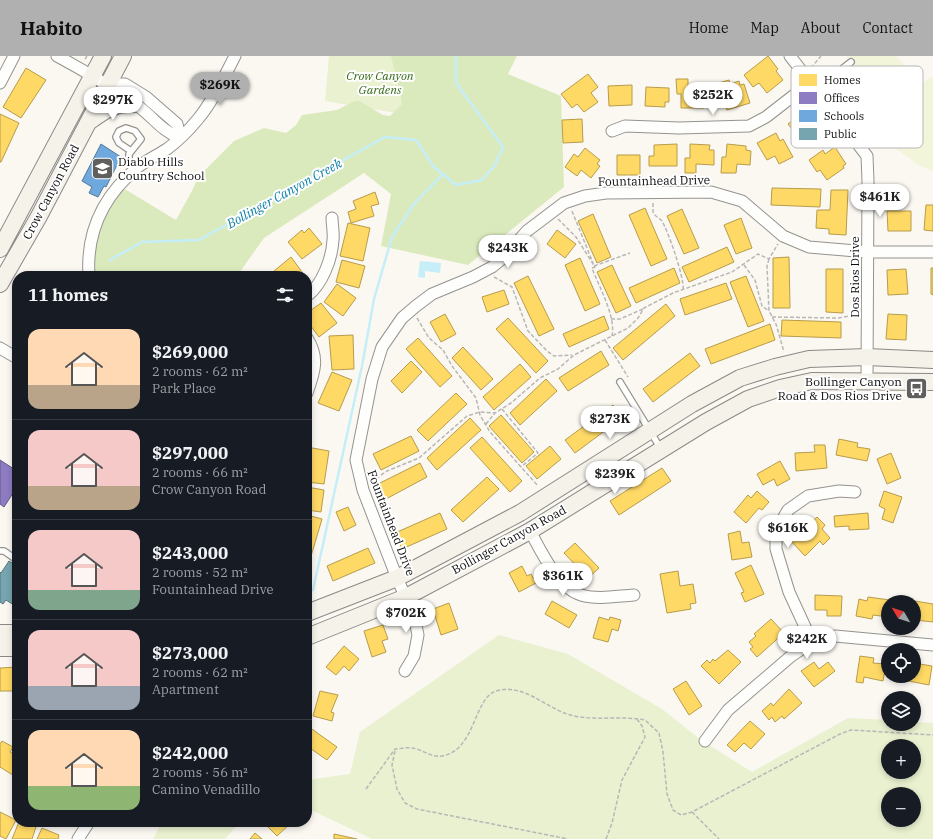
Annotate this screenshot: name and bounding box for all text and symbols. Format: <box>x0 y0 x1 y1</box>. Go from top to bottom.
text: Habito <box>20 16 83 40</box>
text: Home <box>689 19 728 37</box>
text: Map <box>750 19 779 37</box>
text: About <box>801 19 840 37</box>
text: Contact <box>862 19 913 37</box>
legend <box>791 66 923 148</box>
park label: Crow Canyon Gardens <box>346 68 414 97</box>
pin: $269K <box>192 72 248 106</box>
text: Homes <box>824 73 861 87</box>
text: $269K <box>199 76 241 93</box>
pin: $252K <box>685 82 741 116</box>
text: $252K <box>692 86 734 103</box>
pin: $297K <box>85 87 141 121</box>
text: $297K <box>92 91 134 108</box>
text: Offices <box>824 91 859 105</box>
text: Schools <box>824 109 864 123</box>
text: Public <box>824 127 857 141</box>
street label: Crow Canyon Road <box>19 142 82 242</box>
place label: Diablo Hills Country School <box>118 154 205 183</box>
water label: Bollinger Canyon Creek <box>223 155 345 233</box>
school or university icon: Diablo Hills Country School <box>89 156 115 182</box>
street label: Fountainhead Drive <box>598 172 710 189</box>
pin: $461K <box>852 184 908 218</box>
text: $461K <box>859 188 901 205</box>
pin: $243K <box>480 235 536 269</box>
street label: Dos Rios Drive <box>847 236 862 318</box>
text: $243K <box>487 239 529 256</box>
text: 11 homes <box>28 284 108 306</box>
icon: filters <box>274 284 296 306</box>
text: $269,000 <box>152 341 228 363</box>
icon: home <box>60 345 108 393</box>
text: 2 rooms · 62 m² <box>152 363 248 380</box>
place label: Bollinger Canyon Road & Dos Rios Drive <box>778 374 902 403</box>
bus stop icon: Bollinger Canyon Road & Dos Rios Drive <box>904 376 930 402</box>
text: Park Place <box>152 380 216 397</box>
pin: $273K <box>582 406 638 440</box>
text: $273K <box>589 410 631 427</box>
text: $297,000 <box>152 442 228 464</box>
icon: home <box>60 446 108 494</box>
pin: $239K <box>587 461 643 495</box>
text: 2 rooms · 66 m² <box>152 464 248 481</box>
text: $239K <box>594 465 636 482</box>
street label: Fountainhead Drive <box>364 468 419 578</box>
text: Crow Canyon Road <box>152 481 266 498</box>
street label: Bollinger Canyon Road <box>449 502 569 577</box>
pin: $616K <box>760 515 816 549</box>
text: $616K <box>767 519 809 536</box>
text: $243,000 <box>152 542 228 564</box>
icon: home <box>60 546 108 594</box>
pin: $361K <box>535 563 591 597</box>
text: 2 rooms · 52 m² <box>152 564 248 581</box>
text: $361K <box>542 567 584 584</box>
text: Fountainhead Drive <box>152 581 273 598</box>
north arrow <box>881 595 921 635</box>
map controls <box>881 595 921 827</box>
pin: $702K <box>378 600 434 634</box>
text: $702K <box>385 604 427 621</box>
pin: $242K <box>779 626 835 660</box>
text: $242K <box>786 630 828 647</box>
text: $273,000 <box>152 642 228 664</box>
button: locate <box>881 643 921 683</box>
icon: home <box>60 646 108 694</box>
text: 2 rooms · 62 m² <box>152 664 248 681</box>
text: Apartment <box>152 681 219 698</box>
button: layers <box>881 691 921 731</box>
button: + <box>881 739 921 779</box>
text: $242,000 <box>152 742 228 764</box>
icon: home <box>60 746 108 794</box>
text: 2 rooms · 56 m² <box>152 764 248 781</box>
text: Camino Venadillo <box>152 781 260 798</box>
button: − <box>881 787 921 827</box>

